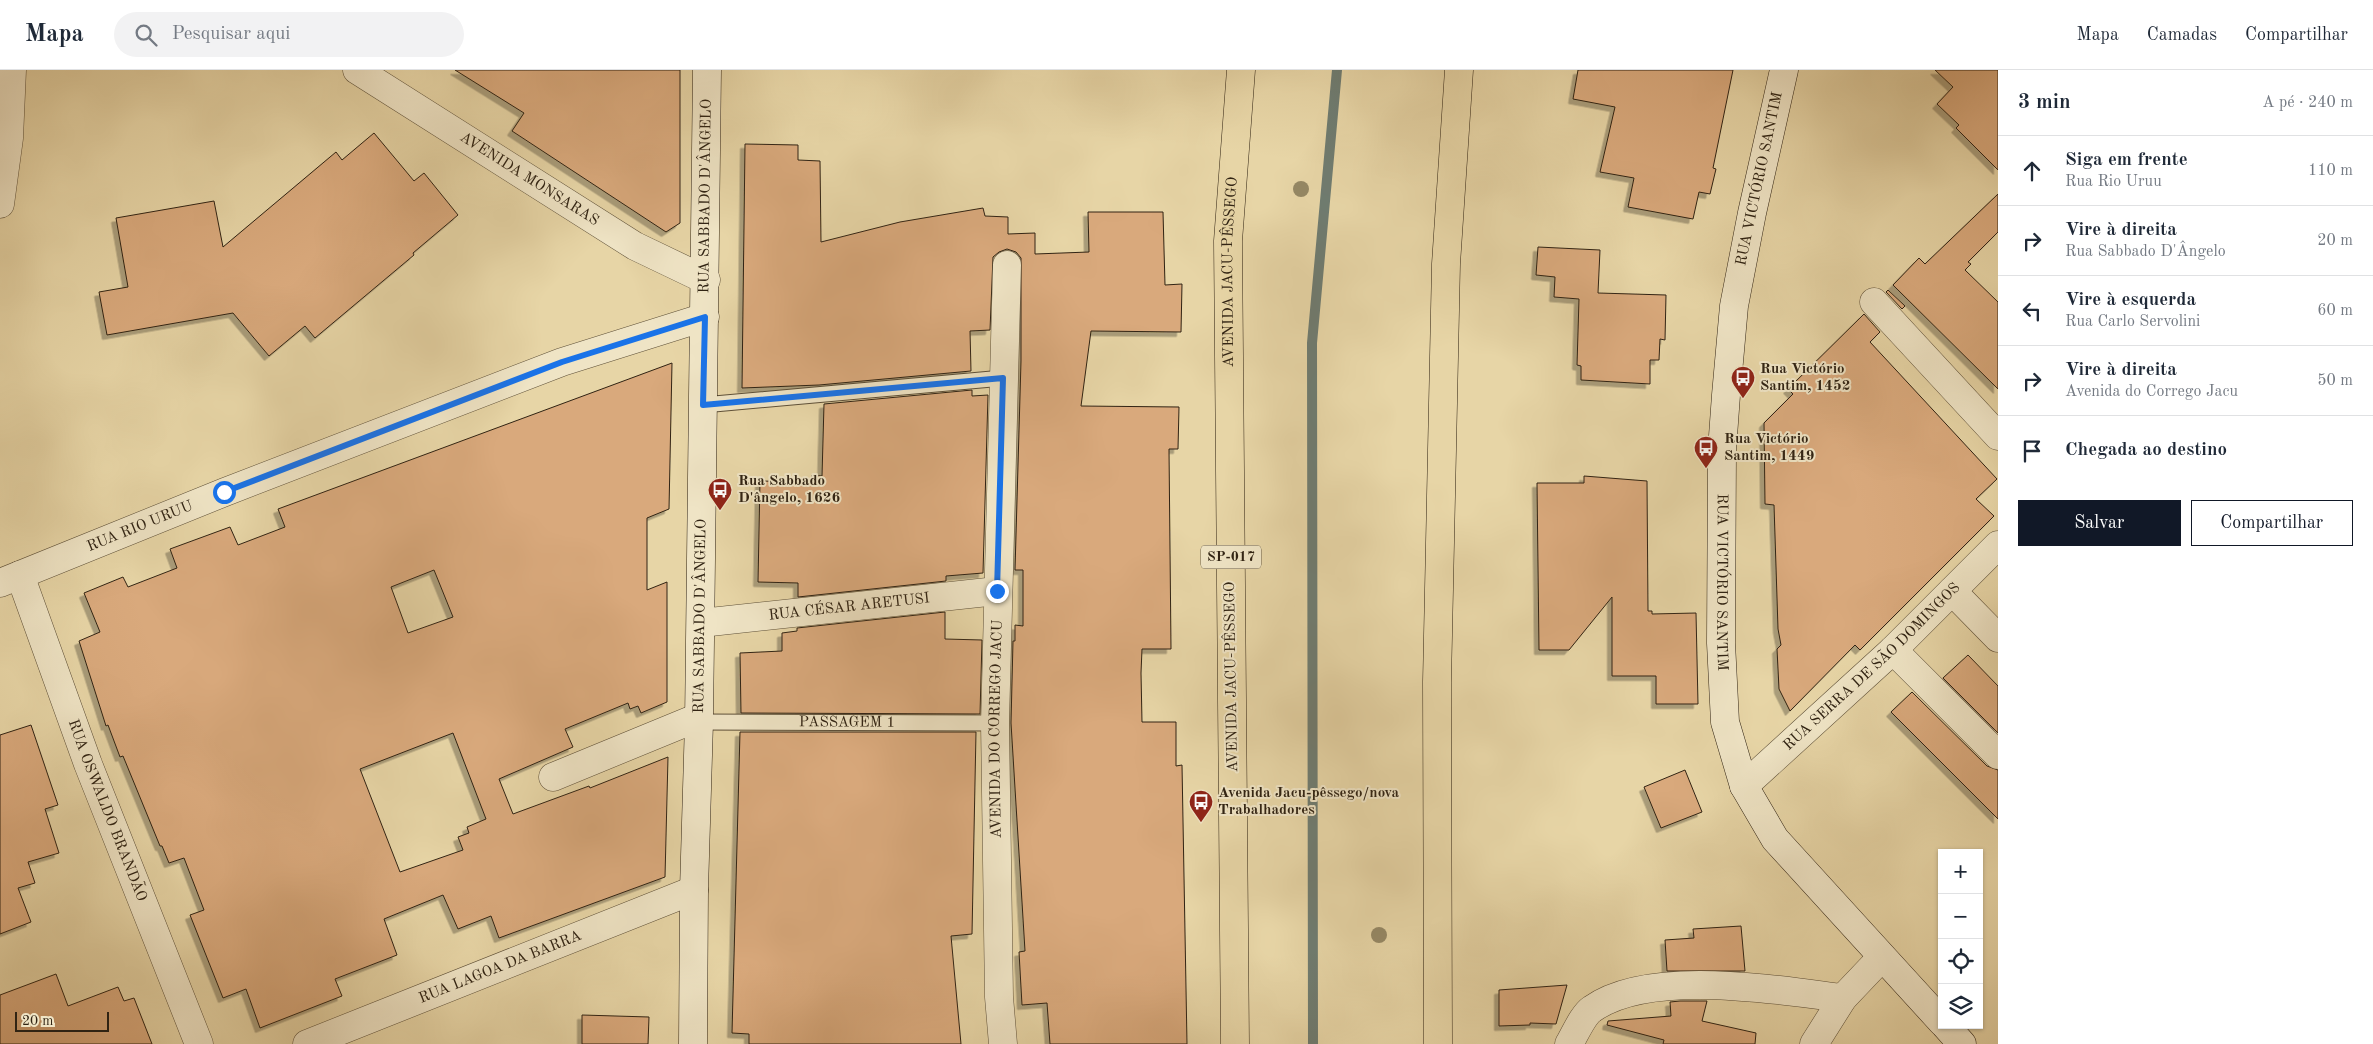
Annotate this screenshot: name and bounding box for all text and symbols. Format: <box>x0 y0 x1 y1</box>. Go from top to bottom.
search box <box>114 12 464 57</box>
icon: search <box>132 21 160 49</box>
text: Mapa <box>25 23 84 47</box>
text: Pesquisar aqui <box>172 25 291 44</box>
text: Mapa <box>2077 26 2119 44</box>
text: Camadas <box>2147 26 2217 44</box>
text: Compartilhar <box>2245 26 2348 44</box>
street label: RUA VICTÓRIO SANTIM <box>1730 90 1786 267</box>
text: 3 min <box>2018 92 2071 113</box>
text: A pé · 240 m <box>2262 95 2353 111</box>
street label: RUA SABBADO D'ÂNGELO <box>695 99 714 294</box>
street label: AVENIDA MONSARAS <box>457 130 602 229</box>
text: Siga em frente <box>2065 151 2188 170</box>
icon: ahead <box>2018 157 2046 185</box>
text: 110 m <box>2308 163 2353 179</box>
text: Rua Rio Uruu <box>2065 174 2162 190</box>
street label: AVENIDA JACU-PÊSSEGO <box>1218 176 1240 368</box>
text: Vire à direita <box>2065 221 2177 240</box>
icon: right <box>2018 227 2046 255</box>
text: 20 m <box>2317 233 2353 249</box>
text: Rua Sabbado D'Ângelo <box>2065 244 2226 260</box>
text: Vire à esquerda <box>2065 291 2196 310</box>
icon: left <box>2018 297 2046 325</box>
text: 60 m <box>2317 303 2353 319</box>
text: Rua Carlo Servolini <box>2065 314 2200 330</box>
text: Vire à direita <box>2065 361 2177 380</box>
place label: Rua Victório Santim, 1452 <box>1760 362 1850 394</box>
bus stop icon: Rua Victório Santim, 1452 <box>1730 365 1756 399</box>
icon: right <box>2018 367 2046 395</box>
text: 50 m <box>2317 373 2353 389</box>
text: Avenida do Corrego Jacu <box>2065 384 2238 400</box>
place label: Rua Victório Santim, 1449 <box>1724 432 1814 464</box>
bus stop icon: Rua Victório Santim, 1449 <box>1693 435 1719 469</box>
icon: arrive <box>2018 437 2046 465</box>
text: Chegada ao destino <box>2065 441 2227 460</box>
place label: Rua Sabbado D'ângelo, 1626 <box>738 474 840 506</box>
bus stop icon: Rua Sabbado D'ângelo, 1626 <box>707 477 733 511</box>
route start <box>213 481 236 504</box>
street label: RUA VICTÓRIO SANTIM <box>1713 493 1733 671</box>
street label: RUA RIO URUU <box>85 498 195 554</box>
button: Salvar <box>2018 500 2181 546</box>
button: Compartilhar <box>2191 500 2353 546</box>
street label: RUA SABBADO D'ÂNGELO <box>690 519 709 714</box>
road number: SP-017 <box>1201 546 1261 568</box>
route end <box>986 580 1009 603</box>
street label: RUA SERRA DE SÃO DOMINGOS <box>1781 580 1963 753</box>
street label: AVENIDA JACU-PÊSSEGO <box>1220 581 1241 773</box>
street label: RUA CÉSAR ARETUSI <box>768 591 931 623</box>
street label: AVENIDA DO CORREGO JACU <box>987 619 1005 839</box>
street label: PASSAGEM 1 <box>799 715 895 730</box>
street label: RUA OSWALDO BRANDÃO <box>65 717 149 904</box>
place label: Avenida Jacu-pêssego/nova Trabalhadores <box>1218 786 1400 818</box>
bus stop icon: Avenida Jacu-pêssego/nova Trabalhadores <box>1188 789 1214 823</box>
map controls <box>1938 849 1983 1029</box>
button: + <box>1938 849 1983 894</box>
button: − <box>1938 894 1983 939</box>
street label: RUA LAGOA DA BARRA <box>417 928 584 1006</box>
button: locate <box>1938 939 1983 984</box>
button: layers <box>1938 984 1983 1029</box>
scale bar <box>15 1009 109 1032</box>
text: 20 m <box>22 1014 53 1028</box>

